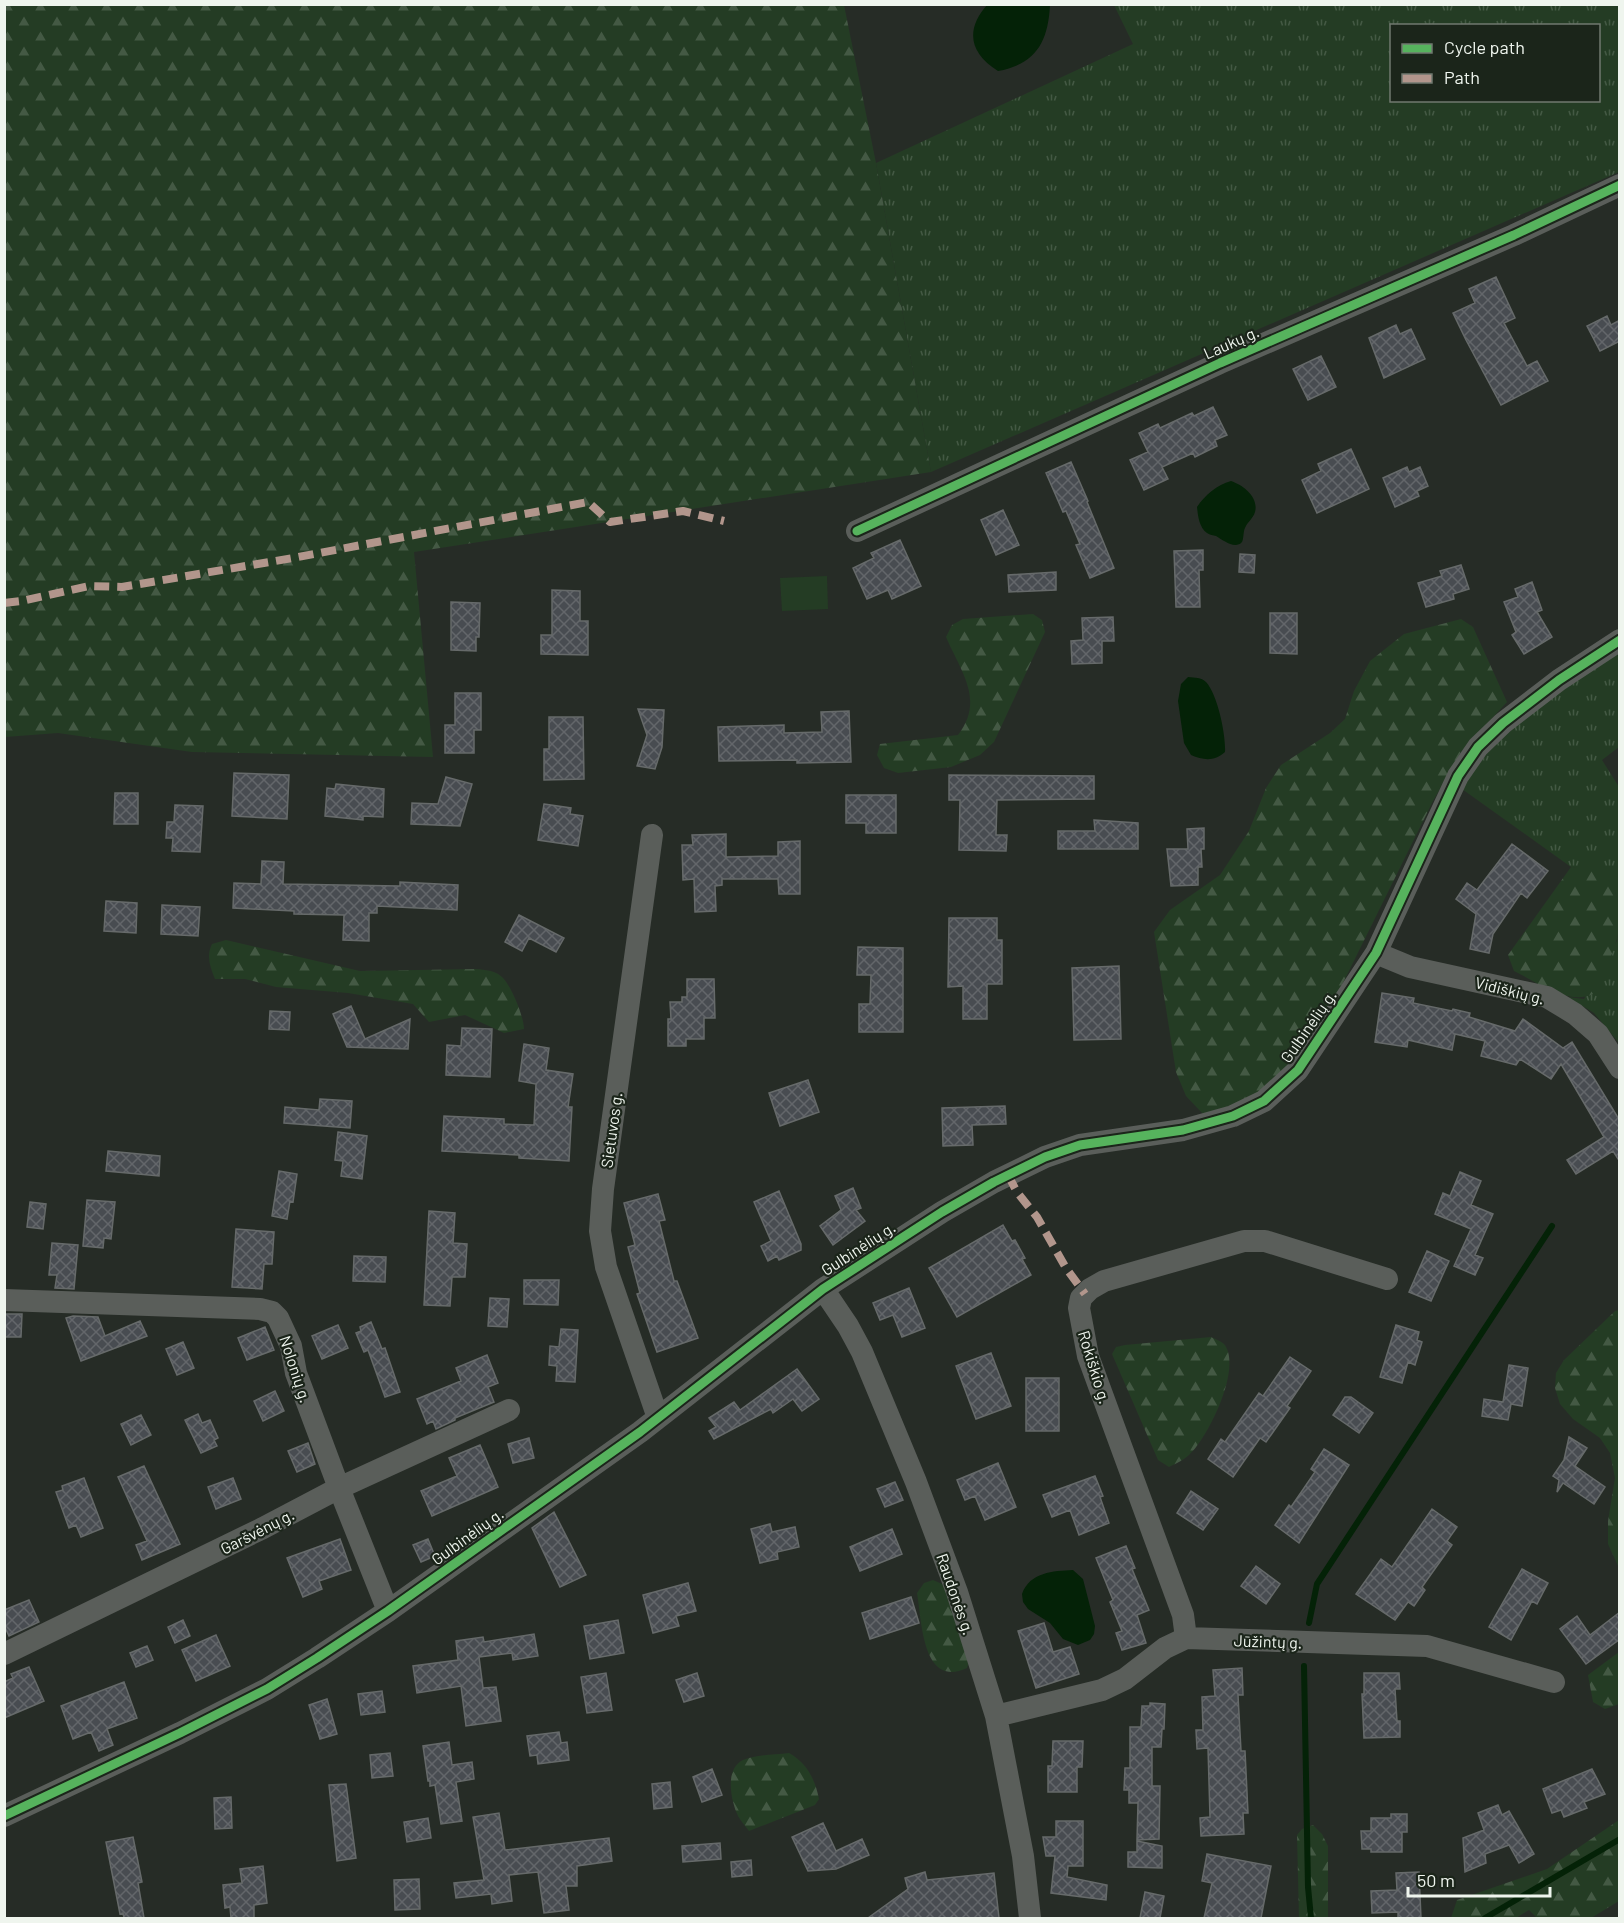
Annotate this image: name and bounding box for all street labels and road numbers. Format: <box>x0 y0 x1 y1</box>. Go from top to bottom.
street label: Laukų g. <box>1200 321 1262 363</box>
street label: Vidiškių g. <box>1473 972 1547 1008</box>
street label: Gulbinėlių g. <box>1276 986 1340 1066</box>
street label: Sietuvos g. <box>596 1091 626 1169</box>
street label: Gulbinėlių g. <box>817 1217 899 1279</box>
street label: Rokiškio g. <box>1075 1328 1115 1406</box>
street label: Nolonių g. <box>276 1333 316 1405</box>
street label: Gulbinėlių g. <box>427 1503 507 1569</box>
street label: Garšvėnų g. <box>217 1504 297 1558</box>
street label: Raudonės g. <box>933 1551 979 1637</box>
street label: Jūžintų g. <box>1234 1630 1302 1652</box>

